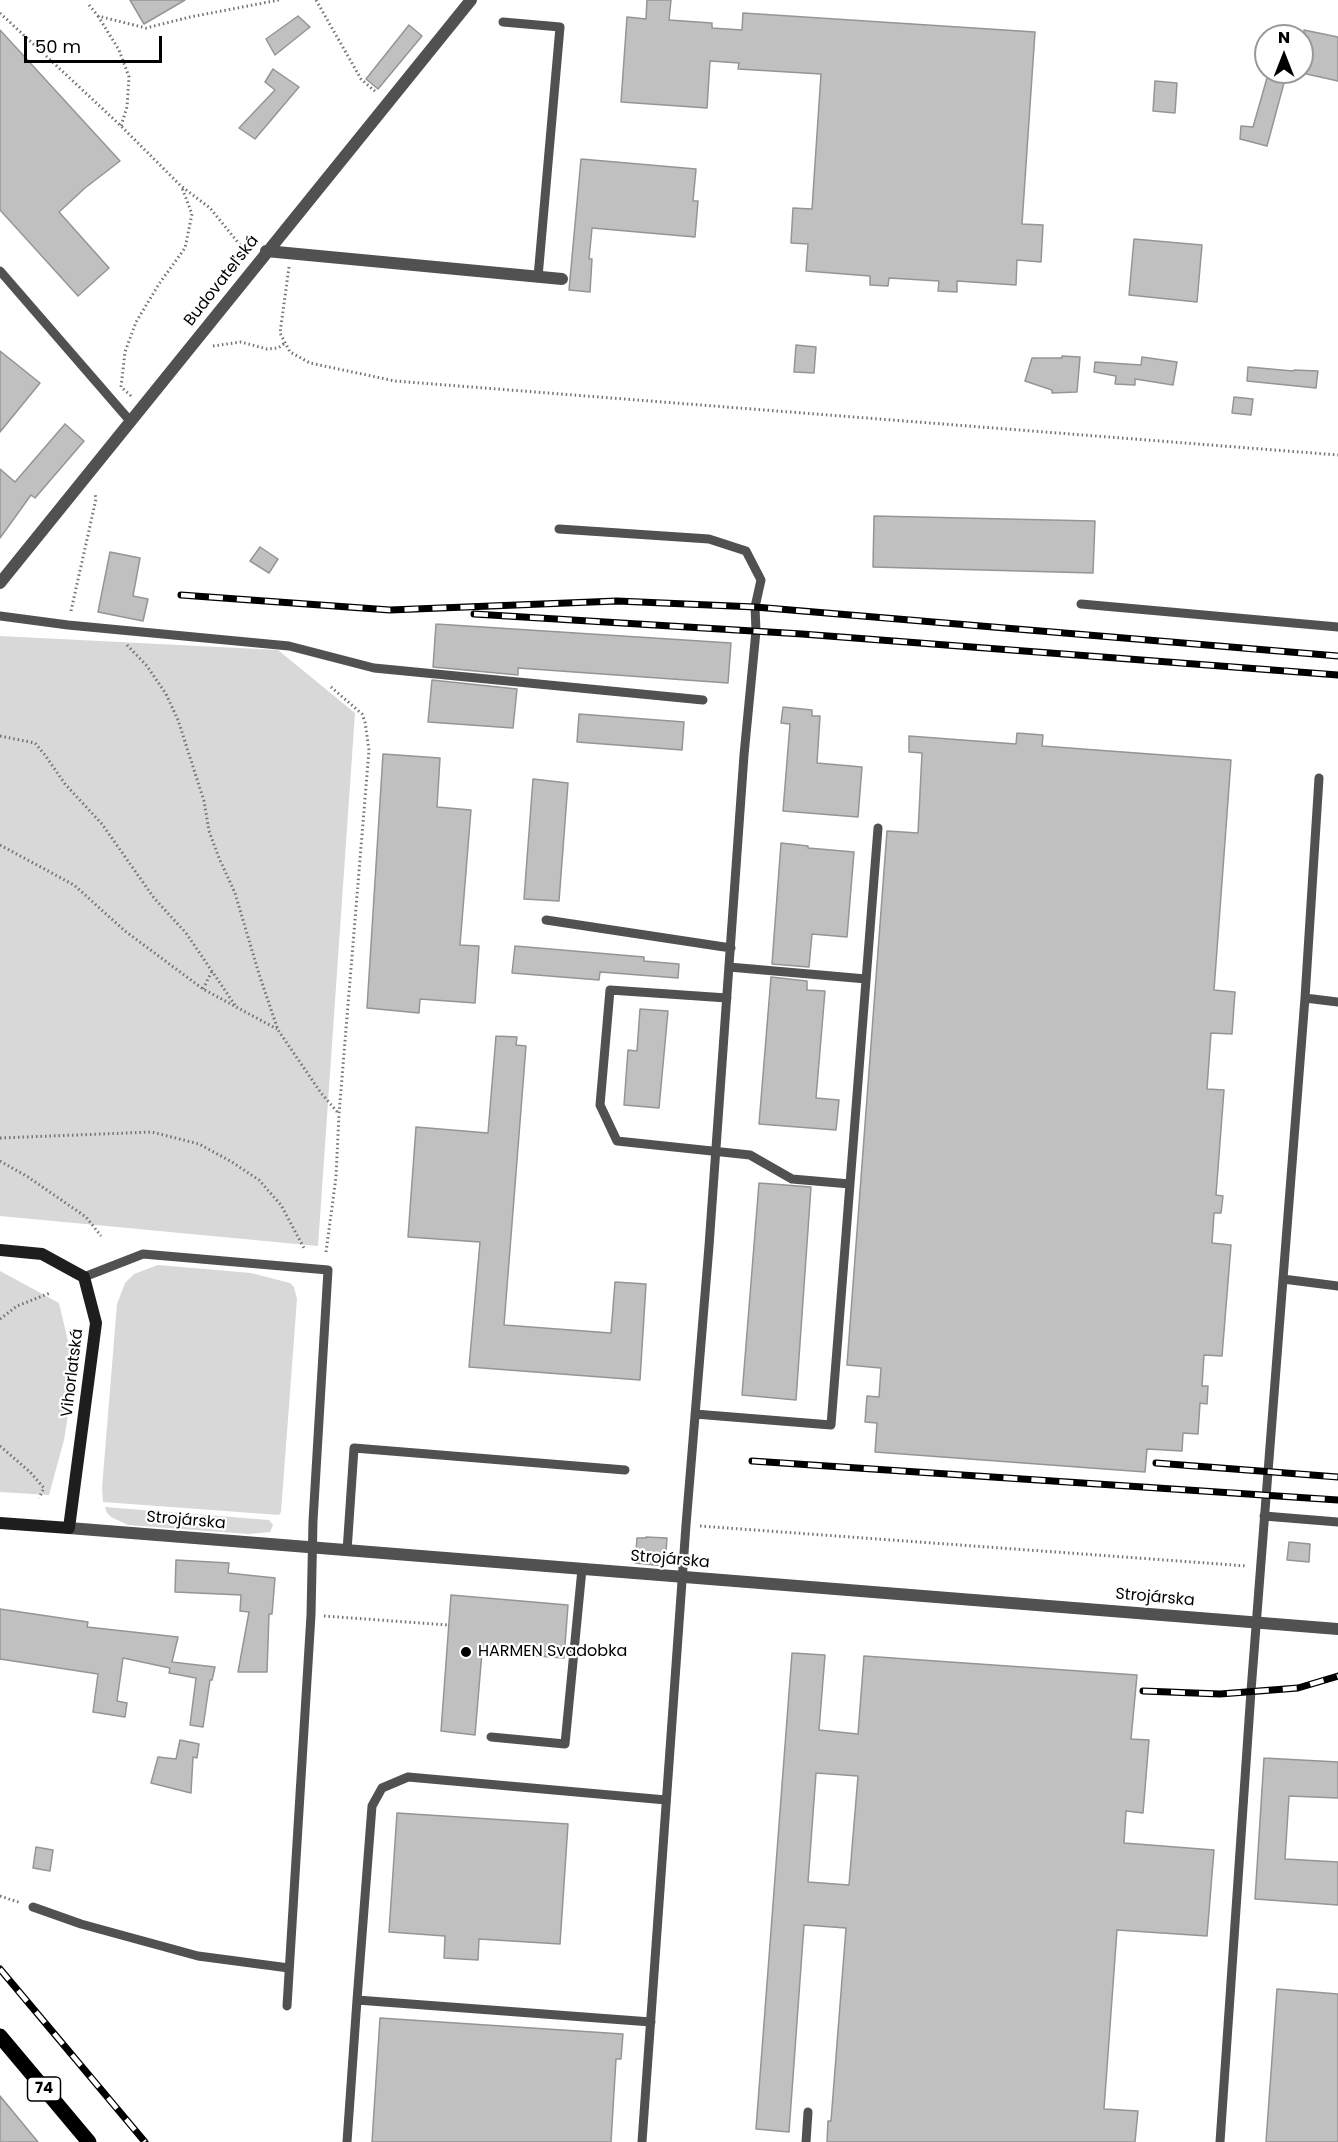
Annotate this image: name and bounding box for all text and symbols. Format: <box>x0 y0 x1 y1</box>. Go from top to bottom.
scale bar <box>27 24 165 62</box>
north arrow <box>1254 24 1314 84</box>
text: N <box>1278 26 1290 49</box>
text: 50 m <box>35 34 81 59</box>
street label: Budovateľská <box>181 232 263 330</box>
street label: Vihorlatská <box>58 1328 88 1418</box>
street label: Strojárska <box>146 1508 226 1534</box>
street label: Strojárska <box>630 1547 710 1573</box>
street label: Strojárska <box>1115 1585 1195 1611</box>
place label: HARMEN Svadobka <box>478 1642 627 1662</box>
marker: HARMEN Svadobka <box>459 1645 473 1659</box>
road number: 74 <box>28 2077 60 2101</box>

